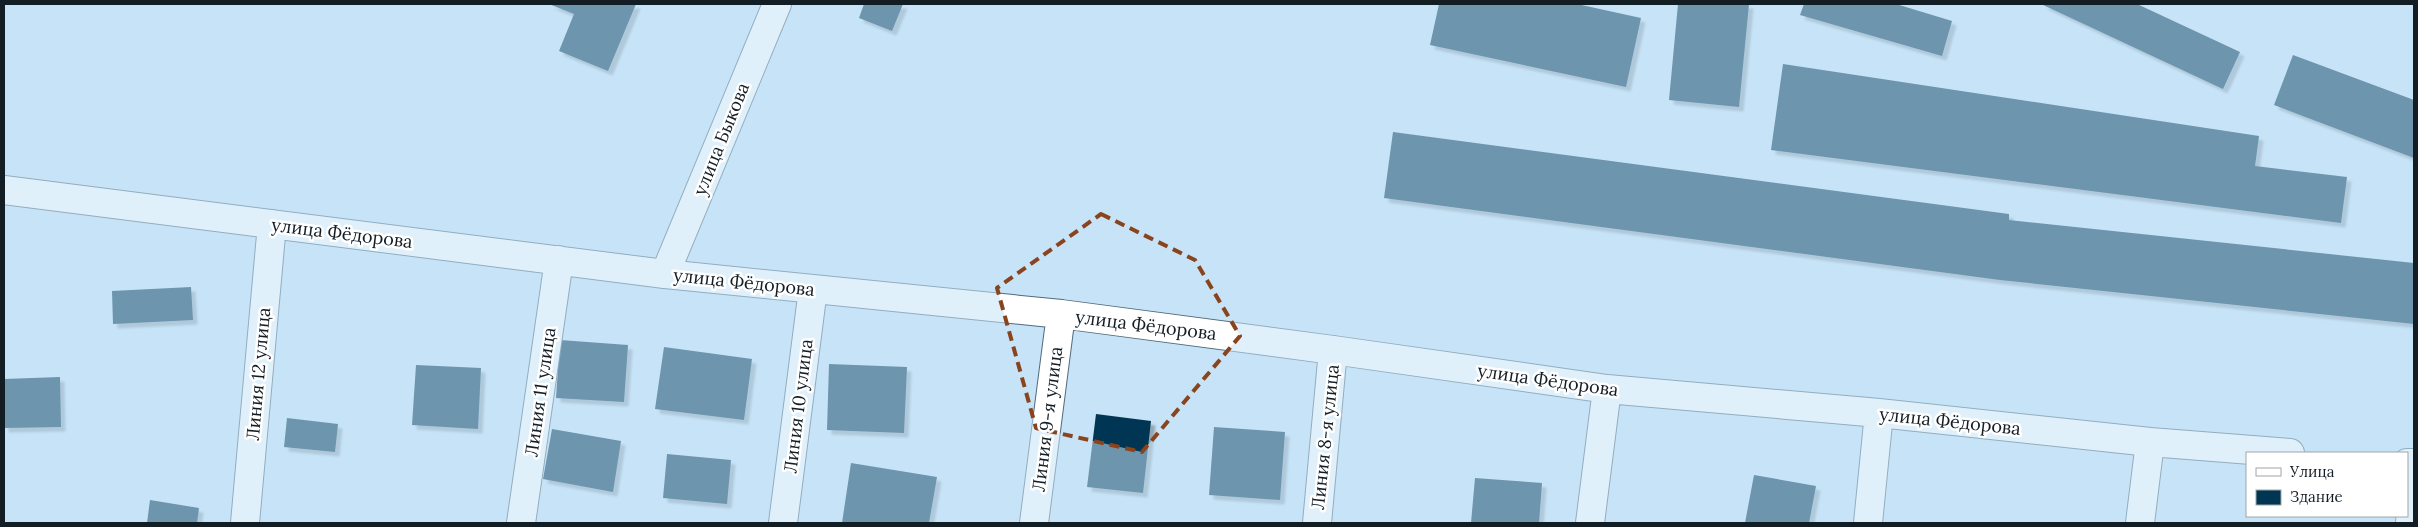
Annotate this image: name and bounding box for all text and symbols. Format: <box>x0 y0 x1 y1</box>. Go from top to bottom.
street label: улица Быкова <box>688 79 754 199</box>
street label: улица Фёдорова <box>270 213 414 253</box>
street label: улица Фёдорова <box>672 263 816 301</box>
street label: улица Фёдорова <box>1074 305 1218 345</box>
street label: Линия 12 улица <box>241 307 275 441</box>
street label: Линия 11 улица <box>520 326 560 458</box>
street label: Линия 10 улица <box>778 338 818 474</box>
street label: Линия 9-я улица <box>1027 345 1067 493</box>
street label: улица Фёдорова <box>1476 359 1620 401</box>
street label: Линия 8-я улица <box>1306 363 1344 511</box>
street label: улица Фёдорова <box>1878 402 2022 440</box>
legend <box>2246 452 2408 517</box>
text: Улица <box>2289 462 2335 481</box>
text: Здание <box>2290 487 2343 506</box>

